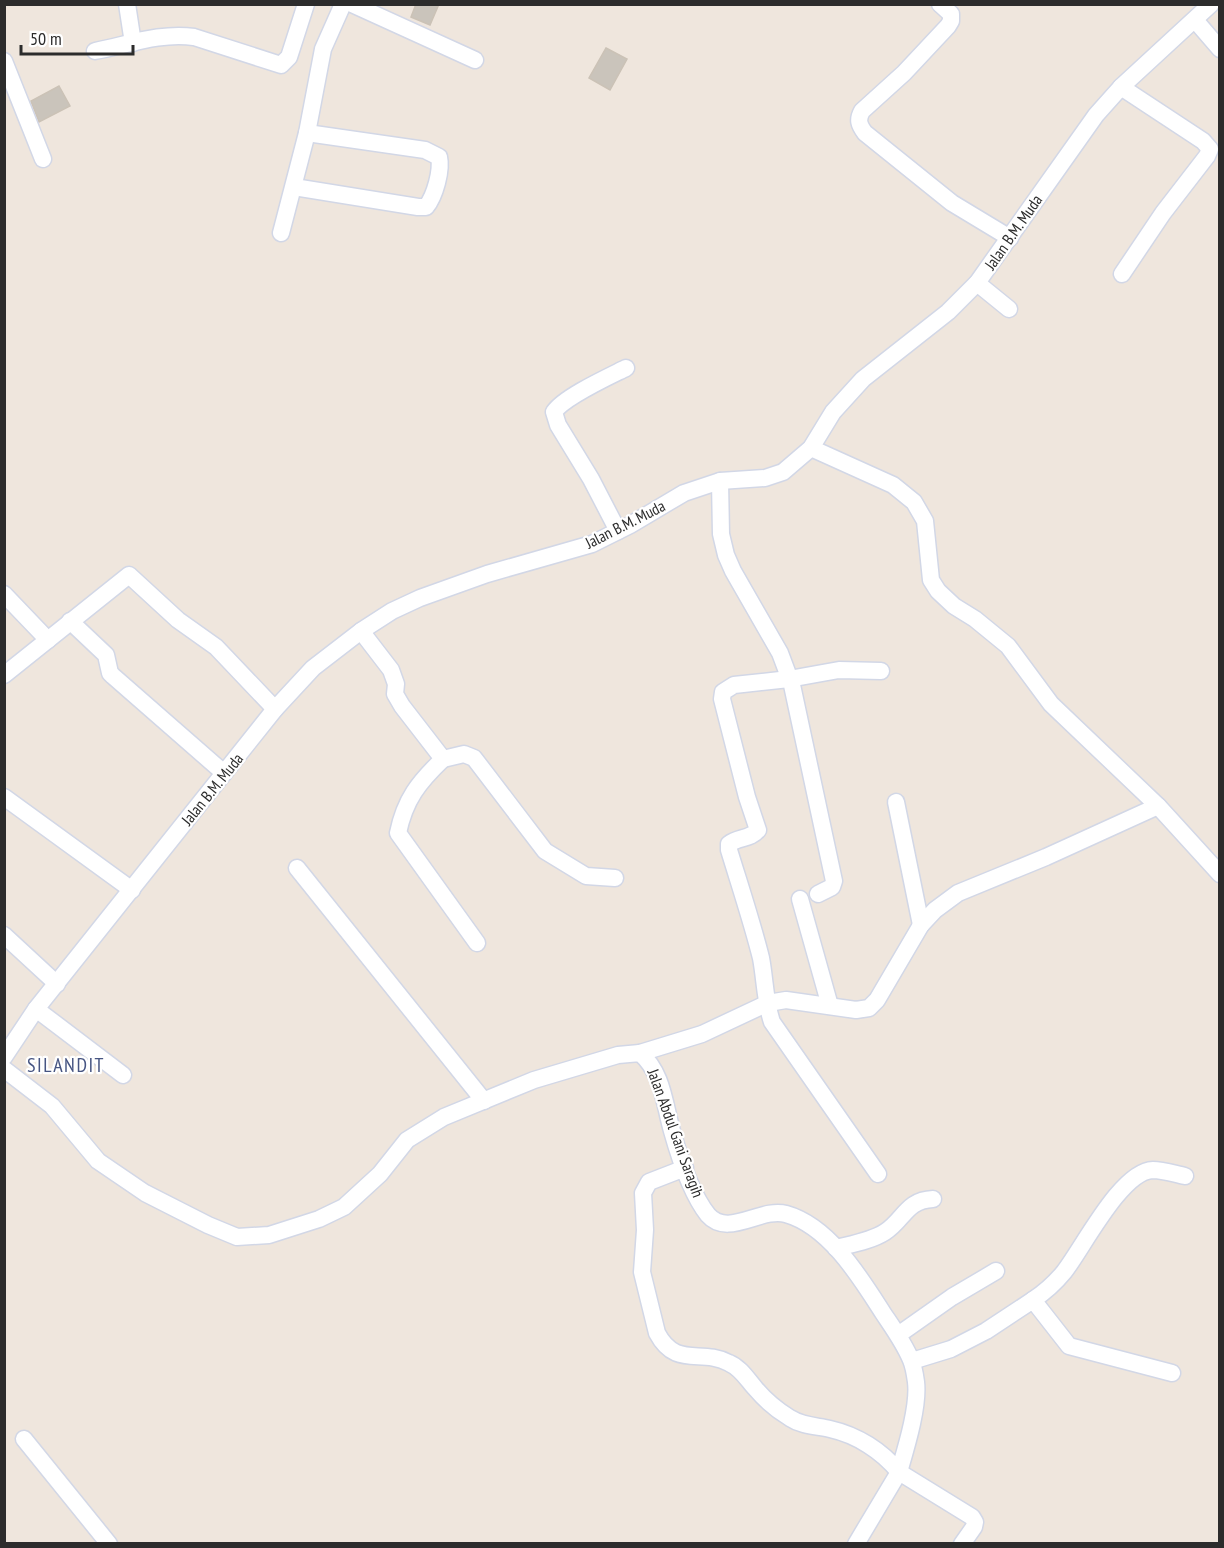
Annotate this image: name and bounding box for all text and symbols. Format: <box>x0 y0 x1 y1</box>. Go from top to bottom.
scale bar <box>21 18 134 56</box>
text: 50 m <box>30 27 62 50</box>
street label: Jalan B.M. Muda <box>979 191 1046 274</box>
street label: Jalan B.M. Muda <box>581 495 668 553</box>
street label: Jalan B.M. Muda <box>176 749 247 830</box>
district label: SILANDIT <box>27 1052 105 1078</box>
street label: Jalan Abdul Gani Saragih <box>643 1065 709 1200</box>

